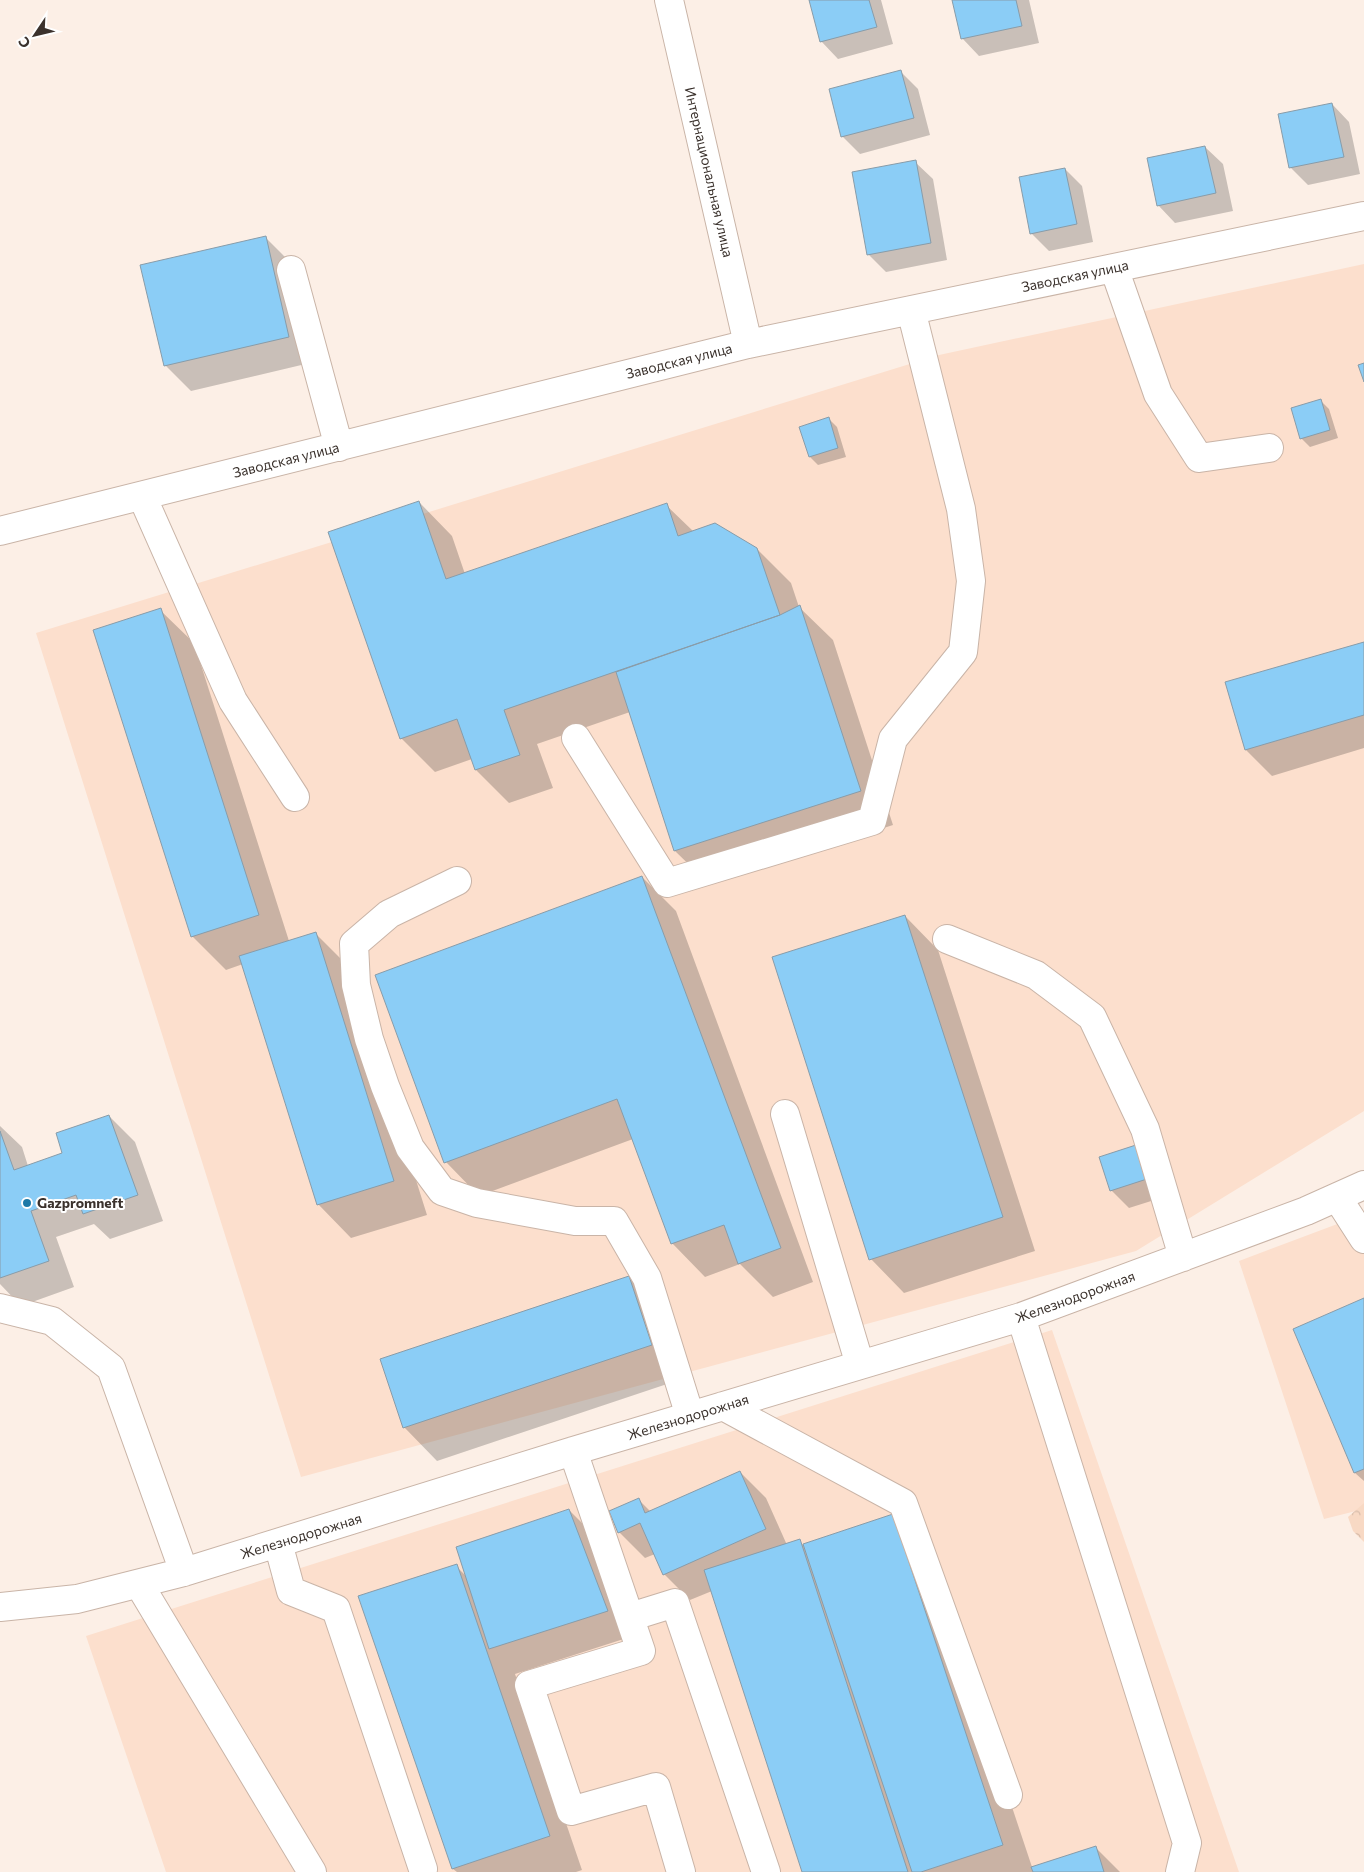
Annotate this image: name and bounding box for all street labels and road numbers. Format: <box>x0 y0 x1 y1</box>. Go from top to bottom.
street label: Интернациональная улица <box>682 85 737 259</box>
street label: Заводская улица <box>1020 256 1130 295</box>
street label: Заводская улица <box>624 339 734 382</box>
street label: Заводская улица <box>231 438 341 481</box>
street label: Железнодорожная <box>1013 1267 1137 1326</box>
street label: Железнодорожная <box>625 1390 751 1443</box>
street label: Железнодорожная <box>238 1509 364 1562</box>

